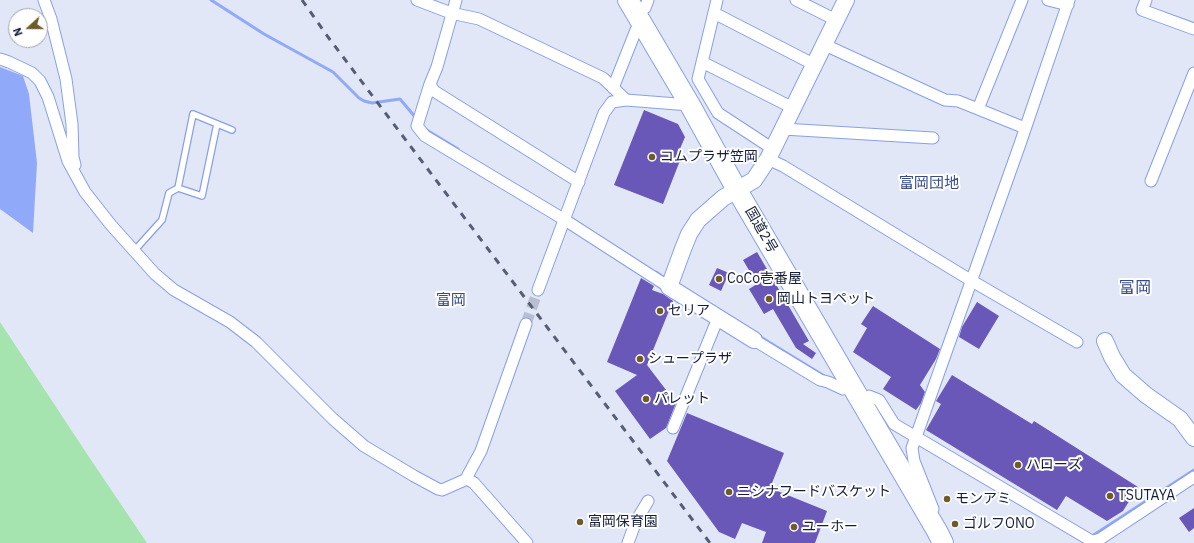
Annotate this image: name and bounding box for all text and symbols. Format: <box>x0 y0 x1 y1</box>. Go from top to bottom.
north arrow <box>8 8 48 48</box>
text: N <box>10 26 26 38</box>
place label: コムプラザ笠岡 <box>660 149 758 165</box>
marker: コムプラザ笠岡 <box>647 152 657 162</box>
district label: 富岡団地 <box>899 175 959 193</box>
street label: 国道2号 <box>741 204 781 256</box>
place label: CoCo壱番屋 <box>727 271 802 287</box>
marker: CoCo壱番屋 <box>714 274 724 284</box>
district label: 富岡 <box>1119 278 1151 298</box>
place label: 岡山トヨペット <box>777 291 875 307</box>
district label: 富岡 <box>436 292 466 310</box>
marker: 岡山トヨペット <box>764 294 774 304</box>
place label: セリア <box>668 303 710 319</box>
marker: セリア <box>655 306 665 316</box>
place label: シュープラザ <box>648 351 732 367</box>
marker: シュープラザ <box>635 354 645 364</box>
place label: パレット <box>654 391 710 407</box>
marker: パレット <box>641 394 651 404</box>
place label: ハローズ <box>1026 457 1082 473</box>
marker: ハローズ <box>1013 460 1023 470</box>
place label: ニシナフードバスケット <box>737 484 891 500</box>
marker: ニシナフードバスケット <box>724 487 734 497</box>
place label: TSUTAYA <box>1118 488 1175 504</box>
place label: モンアミ <box>955 491 1011 507</box>
marker: TSUTAYA <box>1105 491 1115 501</box>
marker: モンアミ <box>942 494 952 504</box>
place label: 富岡保育園 <box>588 514 658 530</box>
place label: ゴルフONO <box>963 516 1035 532</box>
marker: 富岡保育園 <box>575 517 585 527</box>
place label: ユーホー <box>802 519 858 535</box>
marker: ゴルフONO <box>950 519 960 529</box>
marker: ユーホー <box>789 522 799 532</box>

